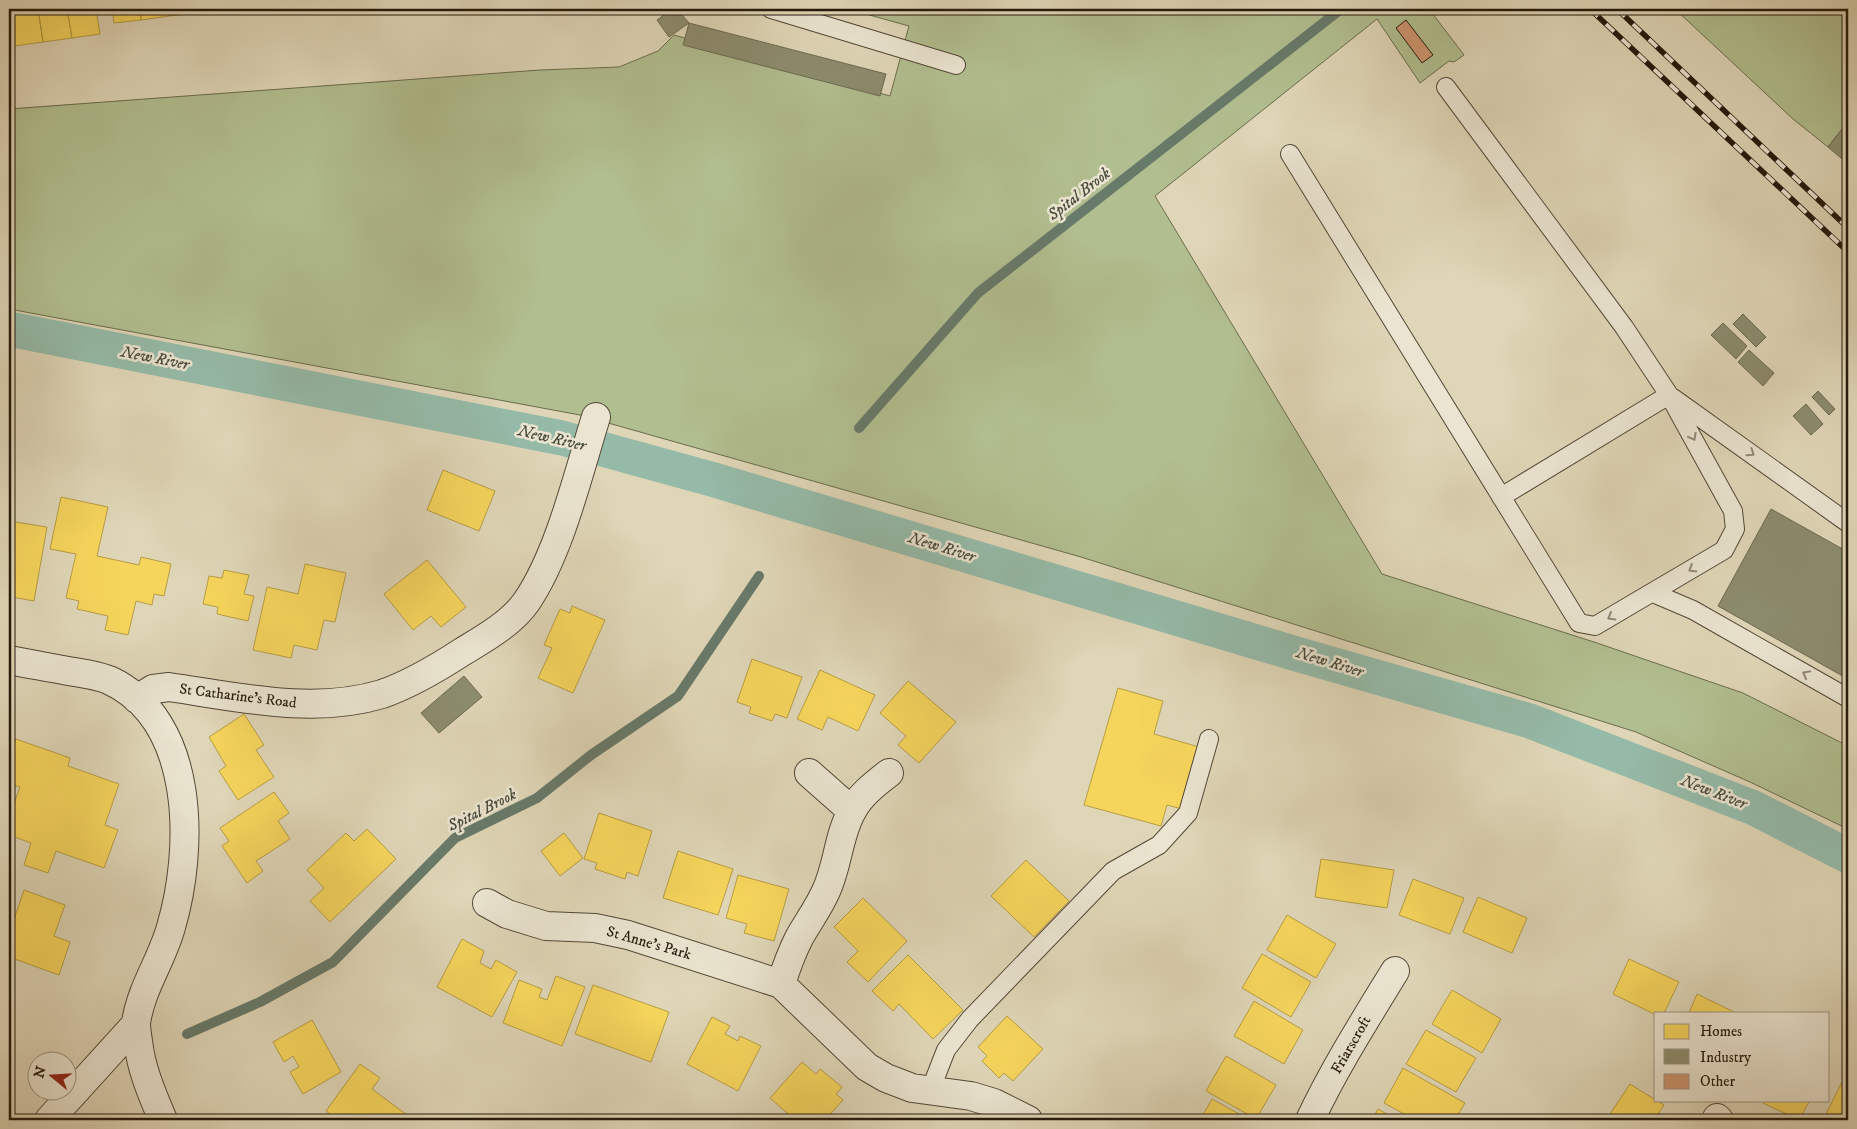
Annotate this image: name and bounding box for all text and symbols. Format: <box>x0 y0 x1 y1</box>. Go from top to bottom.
water label: Spital Brook <box>1043 163 1115 225</box>
water label: New River <box>118 341 192 375</box>
water label: New River <box>515 420 589 456</box>
one-way arrow <box>1686 432 1696 441</box>
one-way arrow <box>1746 447 1755 456</box>
water label: New River <box>905 527 979 567</box>
one-way arrow <box>1689 562 1698 572</box>
one-way arrow <box>1607 611 1616 621</box>
water label: New River <box>1293 642 1367 682</box>
one-way arrow <box>1802 670 1811 680</box>
street label: St Catharine's Road <box>178 679 298 713</box>
water label: New River <box>1677 770 1751 814</box>
water label: Spital Brook <box>443 784 520 836</box>
street label: St Anne's Park <box>604 922 694 964</box>
street label: Friarscroft <box>1327 1012 1375 1077</box>
legend <box>1654 1012 1830 1102</box>
text: Homes <box>1700 1022 1742 1041</box>
text: Industry <box>1700 1048 1752 1067</box>
north arrow <box>28 1052 78 1102</box>
text: N <box>30 1064 51 1081</box>
text: Other <box>1700 1072 1735 1091</box>

